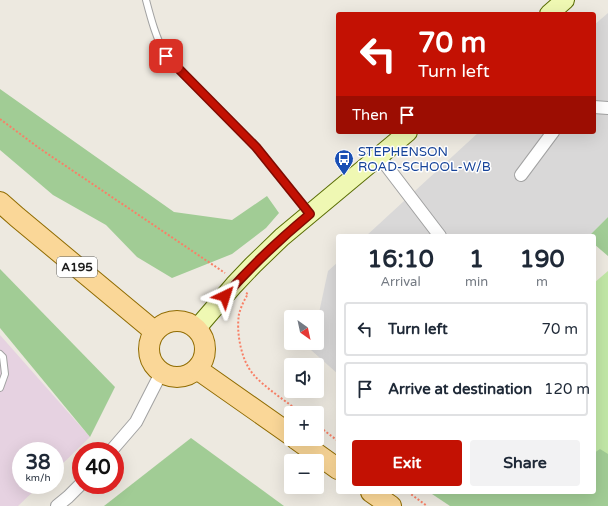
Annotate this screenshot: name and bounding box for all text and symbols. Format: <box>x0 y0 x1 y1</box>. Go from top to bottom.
text: 70 m <box>418 26 486 60</box>
icon: left <box>352 28 404 80</box>
pin <box>149 39 183 73</box>
icon: arrive <box>155 45 177 67</box>
text: Turn left <box>418 60 490 82</box>
icon: arrive <box>396 104 418 126</box>
text: Then <box>352 106 388 124</box>
place label: STEPHENSON ROAD-SCHOOL-W/B <box>358 144 491 175</box>
bus stop icon: STEPHENSON ROAD-SCHOOL-W/B <box>333 148 355 176</box>
text: 16:10 <box>367 245 434 274</box>
text: 1 <box>469 245 484 274</box>
text: 190 <box>519 245 565 274</box>
road number: A195 <box>57 257 97 277</box>
text: Arrival <box>380 274 421 290</box>
text: min <box>465 274 488 290</box>
text: m <box>536 274 548 290</box>
position arrow <box>204 275 246 317</box>
north arrow <box>284 310 324 350</box>
map controls <box>284 310 324 494</box>
icon: left <box>354 318 376 340</box>
text: Turn left <box>388 320 448 338</box>
text: 70 m <box>541 320 578 338</box>
button: sound <box>284 358 324 398</box>
icon: arrive <box>354 378 376 400</box>
text: Arrive at destination <box>388 380 532 398</box>
text: 120 m <box>544 380 590 398</box>
button: + <box>284 406 324 446</box>
button: Exit <box>352 440 462 486</box>
button: Share <box>470 440 580 486</box>
speed limit sign: 40 <box>72 442 124 494</box>
text: 38 <box>25 451 51 475</box>
button: − <box>284 454 324 494</box>
text: km/h <box>25 472 51 484</box>

